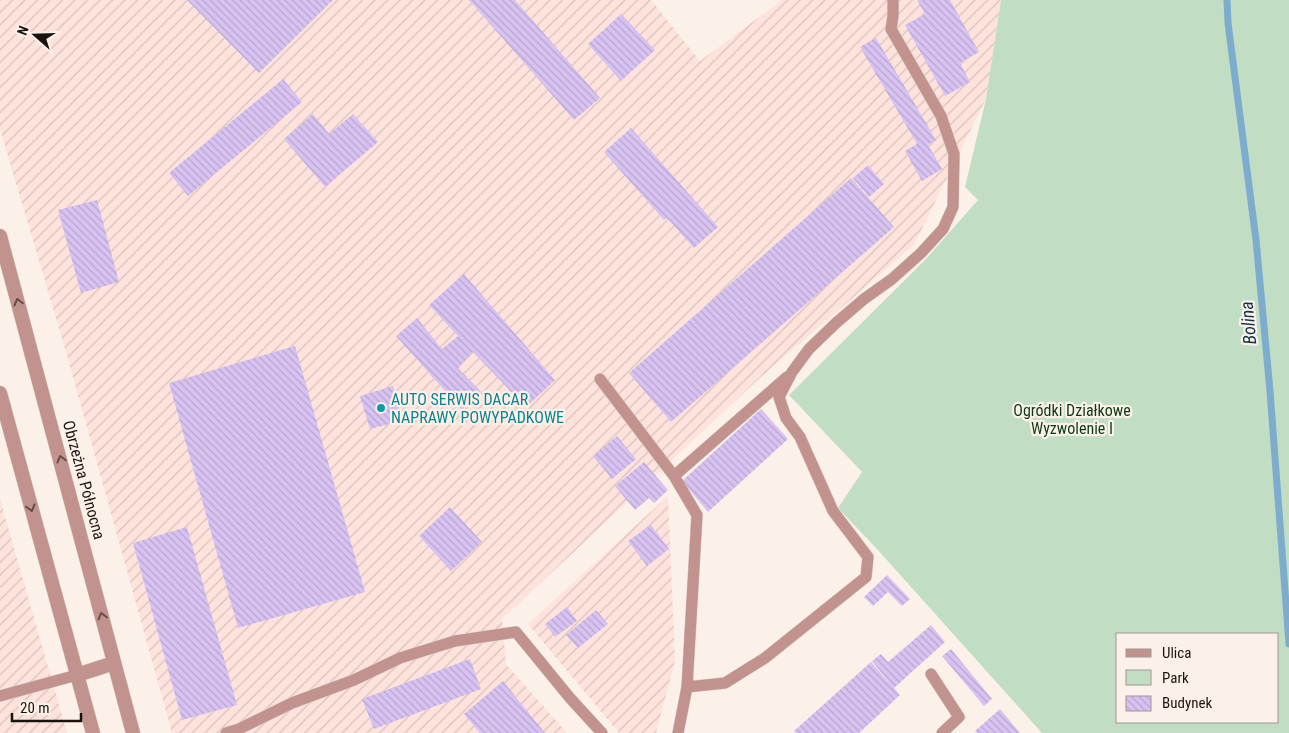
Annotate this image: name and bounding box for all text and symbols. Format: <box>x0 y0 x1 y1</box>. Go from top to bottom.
north arrow <box>10 10 60 60</box>
text: N <box>14 24 32 37</box>
one-way arrow <box>14 298 24 307</box>
water label: Bolina <box>1236 301 1260 345</box>
place label: AUTO SERWIS DACAR NAPRAWY POWYPADKOWE <box>391 390 564 427</box>
park label: Ogródki Działkowe Wyzwolenie I <box>1013 401 1131 438</box>
marker: AUTO SERWIS DACAR NAPRAWY POWYPADKOWE <box>375 402 387 414</box>
street label: Obrzeżna Północna <box>59 418 109 542</box>
one-way arrow <box>56 455 66 463</box>
one-way arrow <box>26 503 36 511</box>
one-way arrow <box>97 612 108 620</box>
legend <box>1116 633 1279 723</box>
text: Ulica <box>1162 644 1191 662</box>
text: Park <box>1162 669 1189 687</box>
scale bar <box>12 690 81 722</box>
text: Budynek <box>1162 694 1212 712</box>
text: 20 m <box>20 699 50 717</box>

